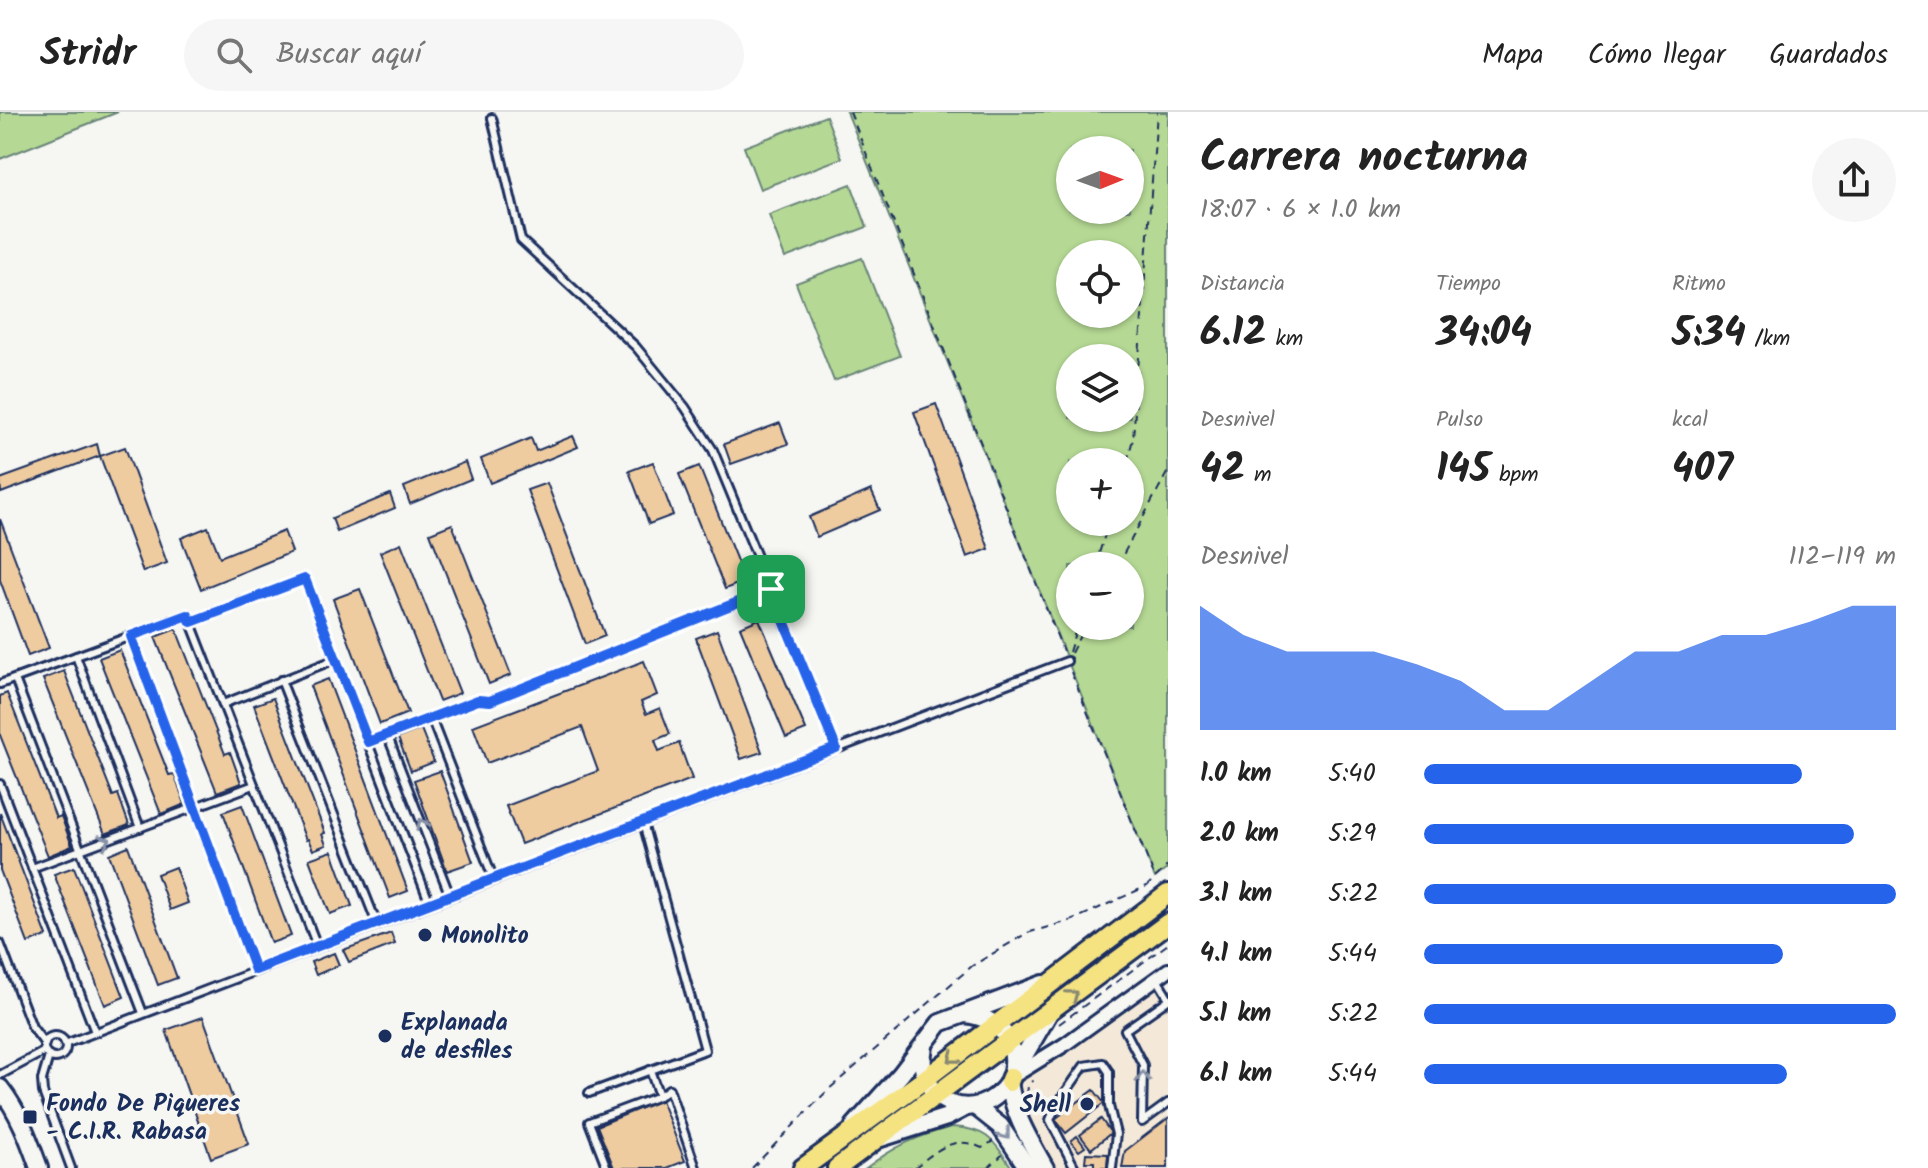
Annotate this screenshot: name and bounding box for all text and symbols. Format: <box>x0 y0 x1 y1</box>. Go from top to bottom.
search box <box>184 19 744 91</box>
text: Stridr <box>40 25 136 85</box>
text: Buscar aquí <box>276 31 422 79</box>
icon: search <box>212 33 256 77</box>
text: Mapa <box>1482 33 1544 78</box>
text: Cómo llegar <box>1588 33 1725 78</box>
text: Guardados <box>1769 33 1888 78</box>
text: Carrera nocturna <box>1200 124 1528 194</box>
north arrow <box>1056 136 1144 224</box>
map controls <box>1056 136 1144 640</box>
button: share <box>1812 138 1896 222</box>
text: 18:07 · 6 × 1.0 km <box>1200 189 1401 231</box>
button: locate <box>1056 240 1144 328</box>
text: Distancia <box>1200 267 1285 302</box>
text: Tiempo <box>1436 267 1501 302</box>
text: Ritmo <box>1672 267 1726 302</box>
text: 6.12 <box>1200 302 1267 366</box>
text: 34:04 <box>1436 302 1532 366</box>
text: 5:34 <box>1672 302 1746 366</box>
text: km <box>1267 322 1303 357</box>
text: /km <box>1746 322 1790 357</box>
button: layers <box>1056 344 1144 432</box>
text: Desnivel <box>1200 403 1275 438</box>
text: Pulso <box>1436 403 1483 438</box>
text: kcal <box>1672 403 1708 438</box>
text: 42 <box>1200 438 1245 502</box>
text: 145 <box>1436 438 1490 502</box>
text: 407 <box>1672 438 1733 502</box>
button: + <box>1056 448 1144 536</box>
text: m <box>1245 458 1271 493</box>
text: bpm <box>1490 458 1539 493</box>
text: Desnivel <box>1200 536 1289 578</box>
text: 112–119 m <box>1789 536 1896 578</box>
button: − <box>1056 552 1144 640</box>
pin <box>737 555 805 623</box>
icon: arrive <box>749 567 793 611</box>
text: 1.0 km <box>1200 753 1271 795</box>
text: 5:40 <box>1328 753 1376 795</box>
text: 2.0 km <box>1200 813 1279 855</box>
text: 5:29 <box>1328 813 1376 855</box>
one-way arrow <box>415 817 432 831</box>
one-way arrow <box>97 834 111 851</box>
text: 3.1 km <box>1200 873 1272 915</box>
text: 5:22 <box>1328 873 1379 915</box>
place label: Monolito <box>441 917 529 956</box>
marker: Monolito <box>416 926 434 944</box>
text: 4.1 km <box>1200 933 1272 975</box>
text: 5:44 <box>1328 933 1377 975</box>
one-way arrow <box>1064 990 1079 1004</box>
text: 5.1 km <box>1200 993 1271 1035</box>
text: 5:22 <box>1328 993 1379 1035</box>
place label: Explanada de desfiles <box>401 1004 512 1071</box>
marker: Explanada de desfiles <box>376 1027 394 1045</box>
one-way arrow <box>948 1048 962 1063</box>
text: 6.1 km <box>1200 1053 1272 1095</box>
text: 5:44 <box>1328 1053 1377 1095</box>
one-way arrow <box>1134 1070 1151 1083</box>
place label: Fondo De Piqueres - C.I.R. Rabasa <box>46 1085 240 1152</box>
place label: Shell <box>1020 1086 1072 1125</box>
marker: Shell <box>1078 1095 1096 1113</box>
marker: Fondo De Piqueres - C.I.R. Rabasa <box>21 1108 39 1126</box>
one-way arrow <box>995 1125 1010 1140</box>

